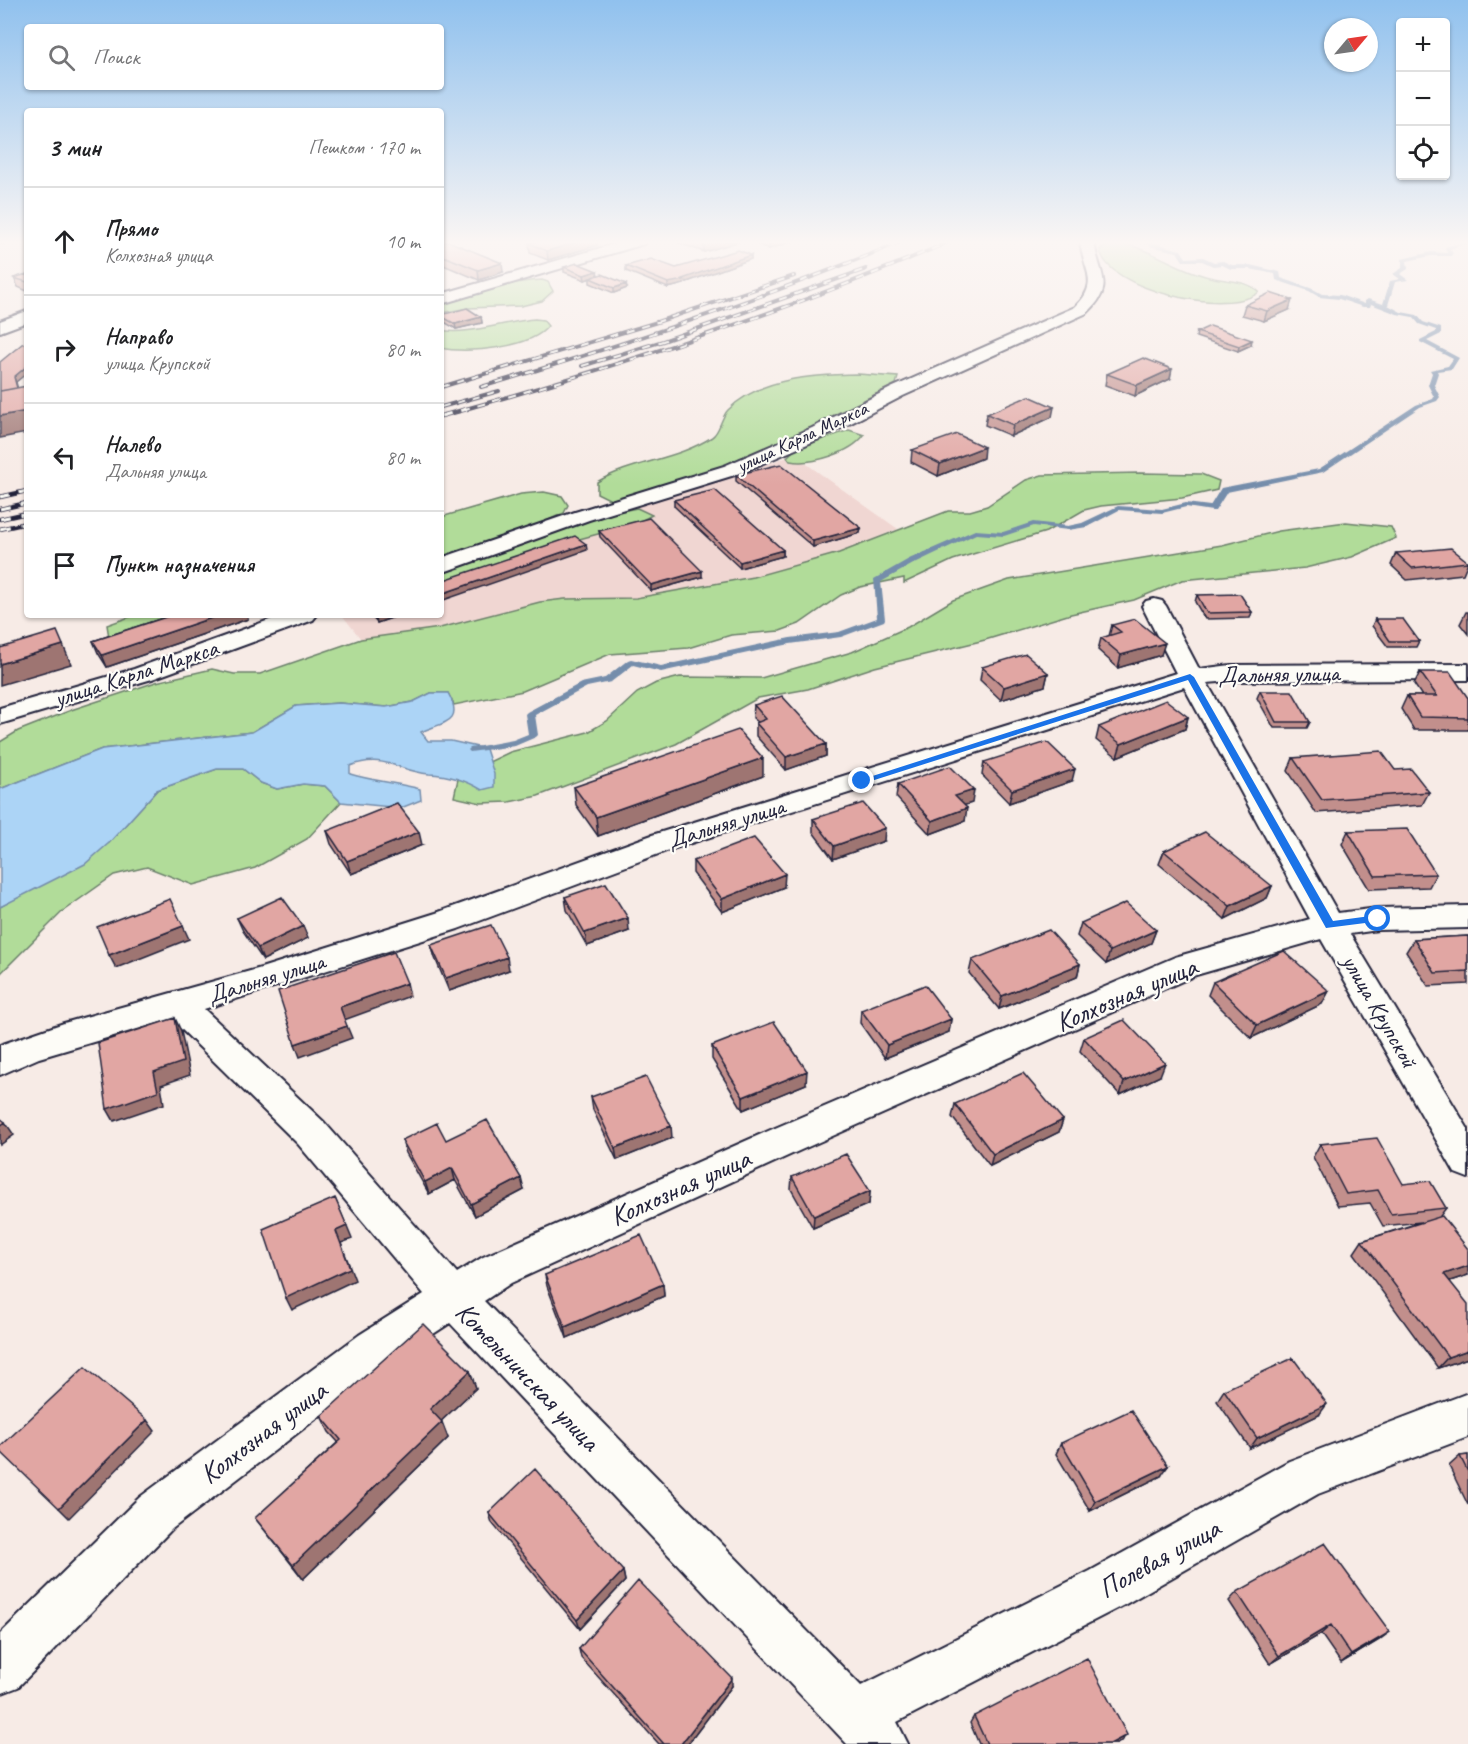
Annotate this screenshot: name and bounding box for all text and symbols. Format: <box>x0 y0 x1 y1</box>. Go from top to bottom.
north arrow <box>1324 18 1378 72</box>
map controls <box>1396 18 1450 180</box>
button: + <box>1396 18 1450 72</box>
search box <box>24 24 444 90</box>
icon: search <box>45 41 78 74</box>
text: Поиск <box>93 43 139 71</box>
button: − <box>1396 72 1450 126</box>
button: locate <box>1396 126 1450 180</box>
text: 3 мин <box>48 131 101 164</box>
text: Пешком · 170 m <box>308 135 420 160</box>
text: Прямо <box>105 215 157 243</box>
icon: ahead <box>48 225 81 258</box>
text: 10 m <box>386 229 420 254</box>
text: Колхозная улица <box>105 243 212 268</box>
text: Направо <box>105 323 172 351</box>
icon: right <box>48 333 81 366</box>
text: 80 m <box>386 337 420 362</box>
text: улица Крупской <box>105 351 210 376</box>
street label: улица Карла Маркса <box>731 395 873 479</box>
text: Налево <box>105 431 161 459</box>
icon: left <box>48 441 81 474</box>
text: 80 m <box>386 445 420 470</box>
text: Дальняя улица <box>105 459 206 484</box>
icon: arrive <box>48 549 81 582</box>
text: Пункт назначения <box>105 551 254 579</box>
street label: улица Карла Маркса <box>48 632 223 714</box>
street label: Дальняя улица <box>1218 658 1342 690</box>
route end <box>848 767 874 793</box>
street label: Дальняя улица <box>664 790 790 855</box>
route start <box>1364 905 1390 931</box>
street label: Дальняя улица <box>204 945 330 1010</box>
street label: улица Крупской <box>1335 947 1425 1075</box>
street label: Колхозная улица <box>1050 948 1204 1039</box>
street label: Колхозная улица <box>604 1140 757 1234</box>
street label: Котельничская улица <box>448 1294 609 1459</box>
street label: Колхозная улица <box>192 1372 335 1491</box>
street label: Полевая улица <box>1092 1509 1228 1606</box>

